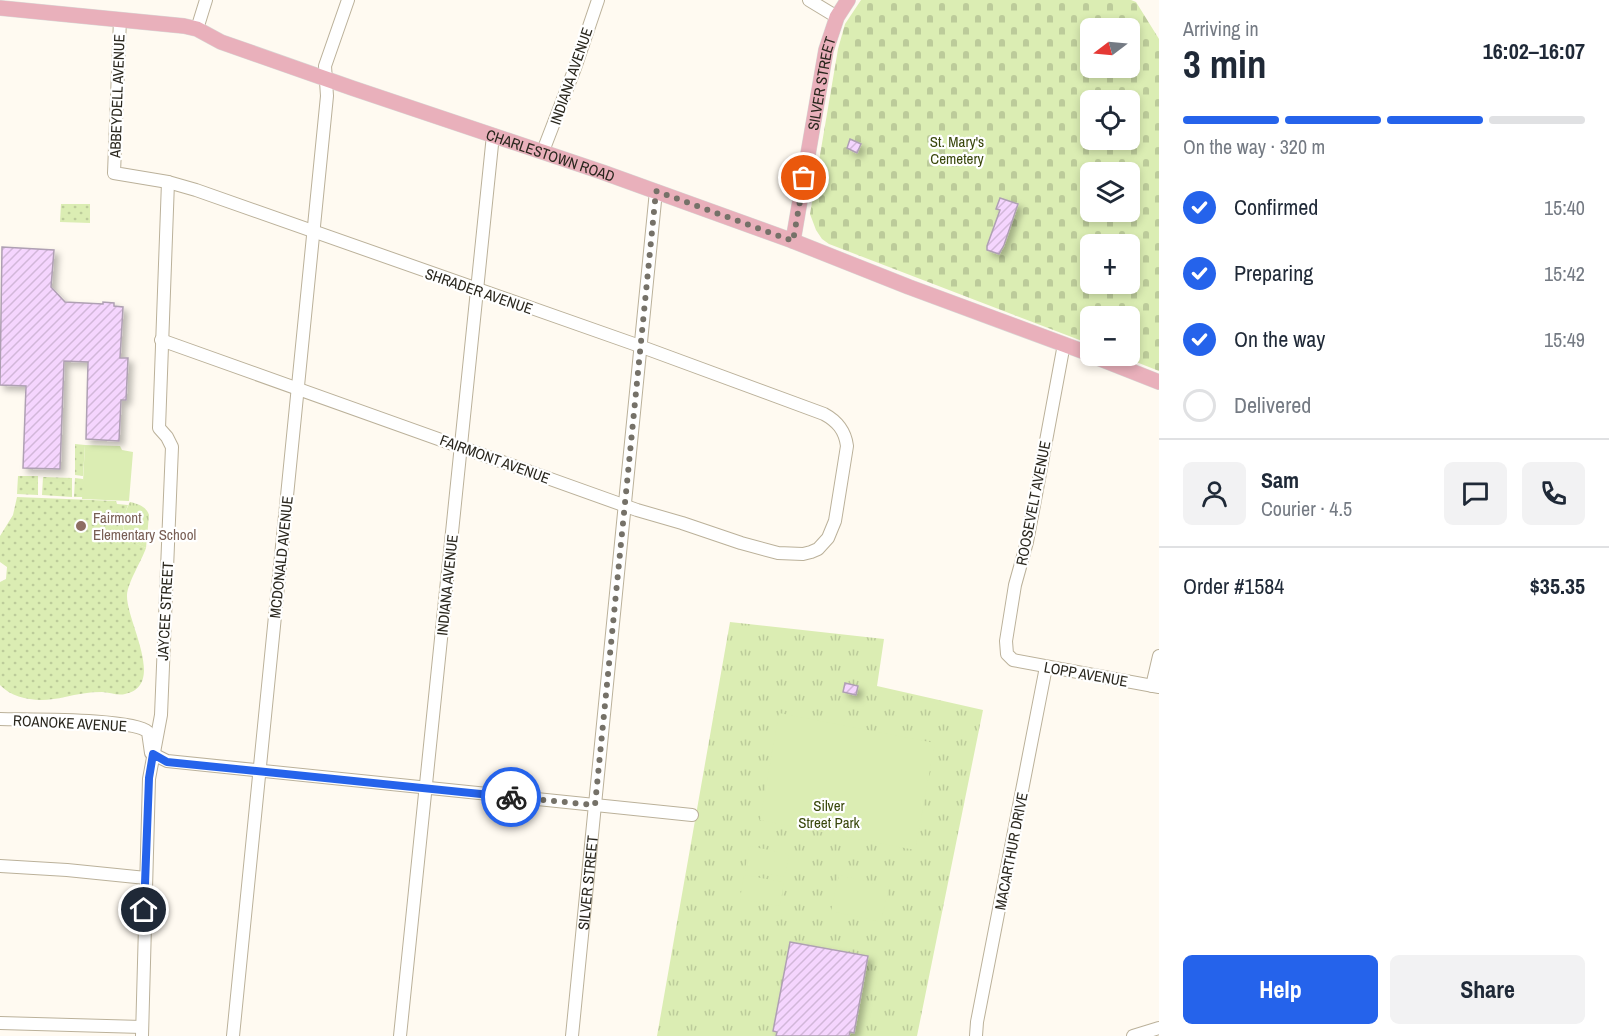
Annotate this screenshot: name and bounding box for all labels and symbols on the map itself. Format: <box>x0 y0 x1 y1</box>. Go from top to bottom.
north arrow <box>1080 18 1140 78</box>
street label: INDIANA AVENUE <box>545 25 597 127</box>
street label: SILVER STREET <box>802 33 840 132</box>
street label: ABBEYDELL AVENUE <box>104 34 130 159</box>
street label: CHARLESTOWN ROAD <box>484 123 618 186</box>
park label: St. Mary's Cemetery <box>930 131 985 169</box>
pin <box>778 152 829 203</box>
street label: SHRADER AVENUE <box>422 263 536 319</box>
street label: FAIRMONT AVENUE <box>437 429 553 489</box>
street label: ROOSEVELT AVENUE <box>1011 439 1055 567</box>
street label: MCDONALD AVENUE <box>264 495 298 619</box>
place label: Fairmont Elementary School <box>93 507 196 545</box>
marker: Fairmont Elementary School <box>74 519 88 533</box>
street label: INDIANA AVENUE <box>431 533 463 637</box>
street label: JAYCEE STREET <box>152 561 178 661</box>
street label: LOPP AVENUE <box>1042 656 1130 692</box>
street label: ROANOKE AVENUE <box>13 710 127 736</box>
courier <box>481 767 541 827</box>
street label: MACARTHUR DRIVE <box>989 790 1033 912</box>
park label: Silver Street Park <box>798 795 861 833</box>
street label: SILVER STREET <box>572 834 602 931</box>
pin <box>118 884 169 935</box>

